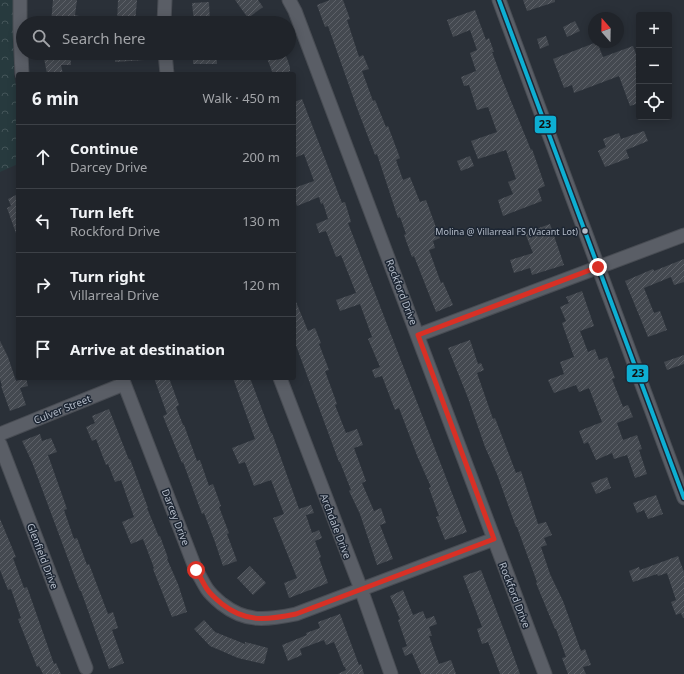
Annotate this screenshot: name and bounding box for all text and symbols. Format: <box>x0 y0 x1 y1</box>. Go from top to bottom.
north arrow <box>588 12 624 48</box>
map controls <box>636 12 672 120</box>
button: + <box>636 12 672 48</box>
search box <box>16 16 296 60</box>
icon: search <box>30 27 52 49</box>
text: Search here <box>62 28 145 48</box>
button: − <box>636 48 672 84</box>
button: locate <box>636 84 672 120</box>
text: 6 min <box>32 87 79 110</box>
text: Walk · 450 m <box>202 89 280 107</box>
line badge: 23 <box>534 115 557 134</box>
text: 23 <box>539 116 551 131</box>
text: Continue <box>70 138 138 158</box>
icon: ahead <box>32 146 54 168</box>
text: 200 m <box>242 148 280 166</box>
text: Darcey Drive <box>70 158 147 176</box>
text: Turn left <box>70 202 134 222</box>
icon: left <box>32 210 54 232</box>
text: 130 m <box>242 212 280 230</box>
text: Rockford Drive <box>70 222 160 240</box>
place label: Molina @ Villarreal FS (Vacant Lot) <box>435 225 578 238</box>
marker: Molina @ Villarreal FS (Vacant Lot) <box>580 226 590 236</box>
street label: Rockford Drive <box>383 257 421 327</box>
route end <box>589 258 607 276</box>
text: Turn right <box>70 266 145 286</box>
icon: right <box>32 274 54 296</box>
text: 120 m <box>242 276 280 294</box>
text: Villarreal Drive <box>70 286 159 304</box>
icon: arrive <box>32 338 54 360</box>
text: Arrive at destination <box>70 339 225 359</box>
line badge: 23 <box>626 364 649 383</box>
text: 23 <box>632 365 644 380</box>
street label: Culver Street <box>31 391 93 427</box>
street label: Darcey Drive <box>159 487 193 548</box>
street label: Archdale Drive <box>317 491 355 561</box>
street label: Glenfield Drive <box>24 521 62 591</box>
street label: Rockford Drive <box>496 560 534 630</box>
route start <box>187 561 205 579</box>

